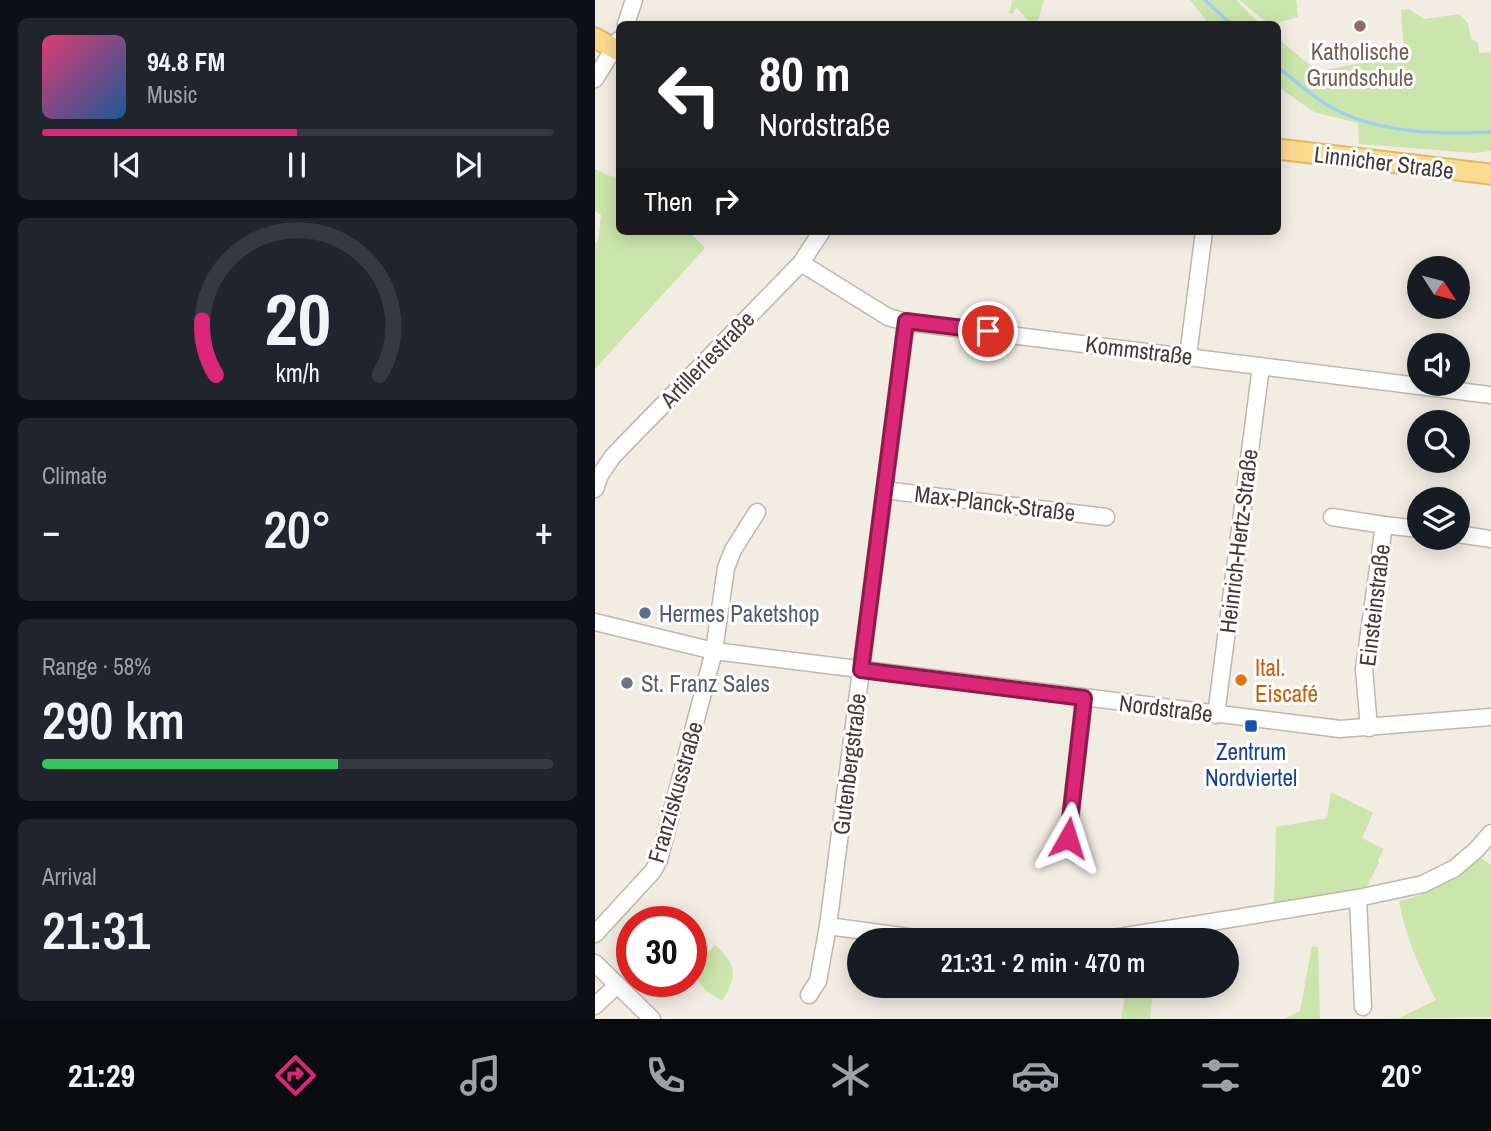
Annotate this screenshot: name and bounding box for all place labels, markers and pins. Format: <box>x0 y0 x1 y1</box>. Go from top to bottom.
marker: Katholische Grundschule <box>1352 18 1368 34</box>
place label: Katholische Grundschule <box>1307 36 1413 93</box>
pin <box>958 301 1018 361</box>
place label: Hermes Paketshop <box>659 598 819 629</box>
marker: Hermes Paketshop <box>637 605 653 621</box>
place label: Ital. Eiscafé <box>1255 652 1318 709</box>
place label: St. Franz Sales <box>641 668 770 699</box>
marker: Ital. Eiscafé <box>1233 672 1249 688</box>
marker: St. Franz Sales <box>619 675 635 691</box>
marker: Zentrum Nordviertel <box>1243 718 1259 734</box>
place label: Zentrum Nordviertel <box>1205 736 1297 793</box>

